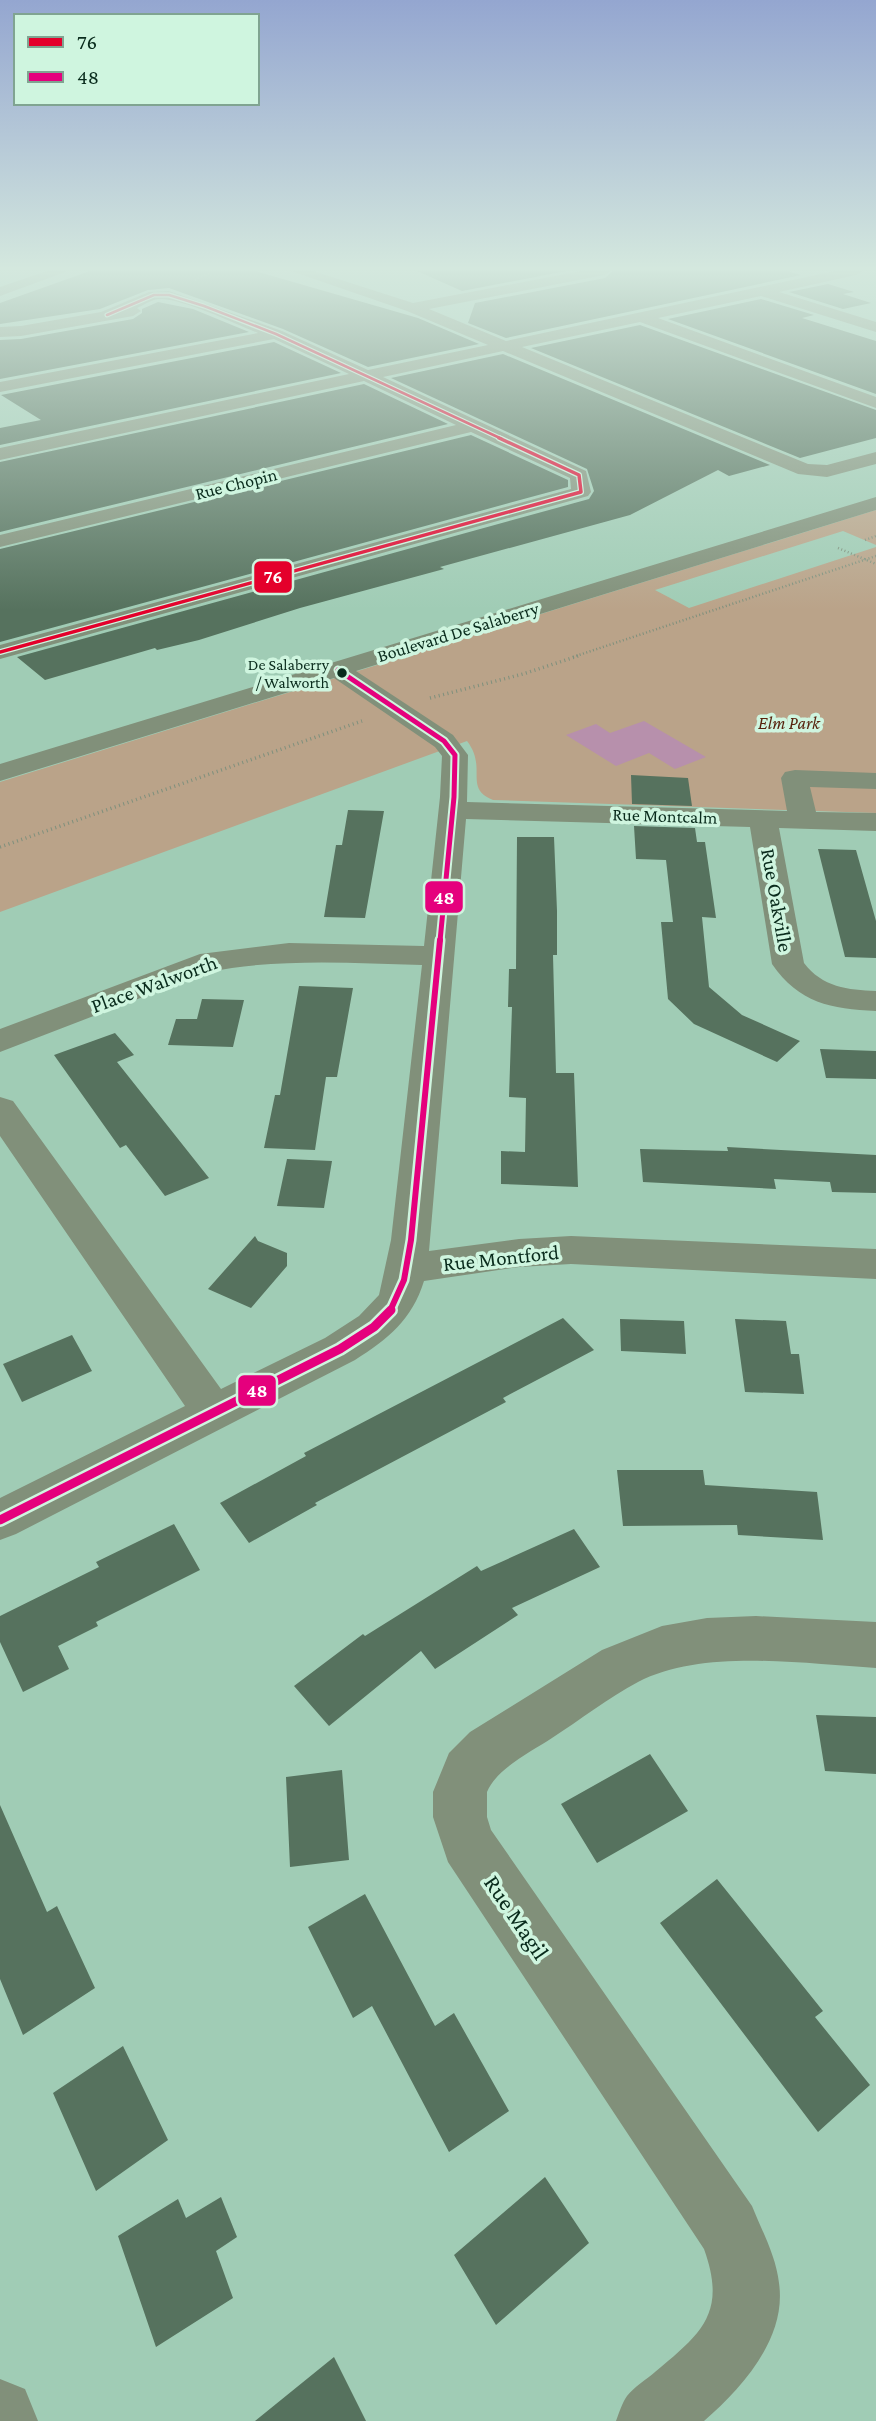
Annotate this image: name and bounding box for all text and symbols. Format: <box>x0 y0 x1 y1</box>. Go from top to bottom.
legend <box>14 14 259 105</box>
text: 76 <box>77 30 97 54</box>
text: 48 <box>77 65 99 89</box>
street label: Rue Chopin <box>193 464 279 504</box>
line badge: 76 <box>253 560 293 594</box>
text: 76 <box>263 566 283 587</box>
street label: Boulevard De Salaberry <box>375 598 542 666</box>
place label: De Salaberry / Walworth <box>248 656 330 691</box>
marker: De Salaberry / Walworth <box>335 666 349 680</box>
park label: Elm Park <box>758 713 821 733</box>
street label: Rue Montcalm <box>612 804 718 828</box>
street label: Rue Oakville <box>756 846 798 954</box>
line badge: 48 <box>424 880 464 914</box>
text: 48 <box>433 887 455 908</box>
street label: Place Walworth <box>88 950 220 1018</box>
street label: Rue Montford <box>442 1240 560 1276</box>
line badge: 48 <box>237 1374 277 1407</box>
text: 48 <box>246 1380 268 1401</box>
street label: Rue Magil <box>479 1870 555 1964</box>

